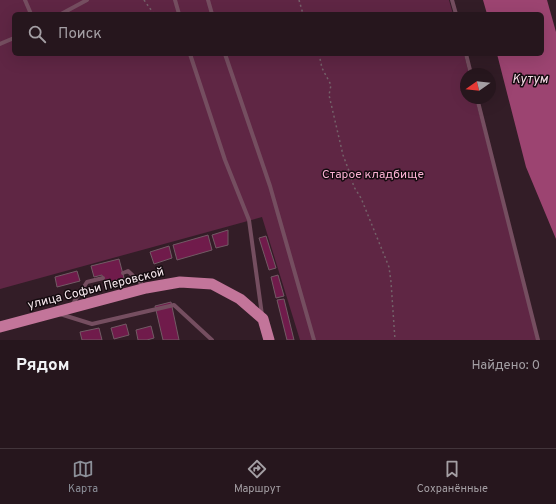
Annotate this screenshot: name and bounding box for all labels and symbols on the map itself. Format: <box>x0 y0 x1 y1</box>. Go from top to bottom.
north arrow <box>460 68 496 104</box>
water label: Кутум <box>512 72 548 88</box>
park label: Старое кладбище <box>322 167 424 183</box>
street label: улица Софьи Перовской <box>26 264 166 314</box>

